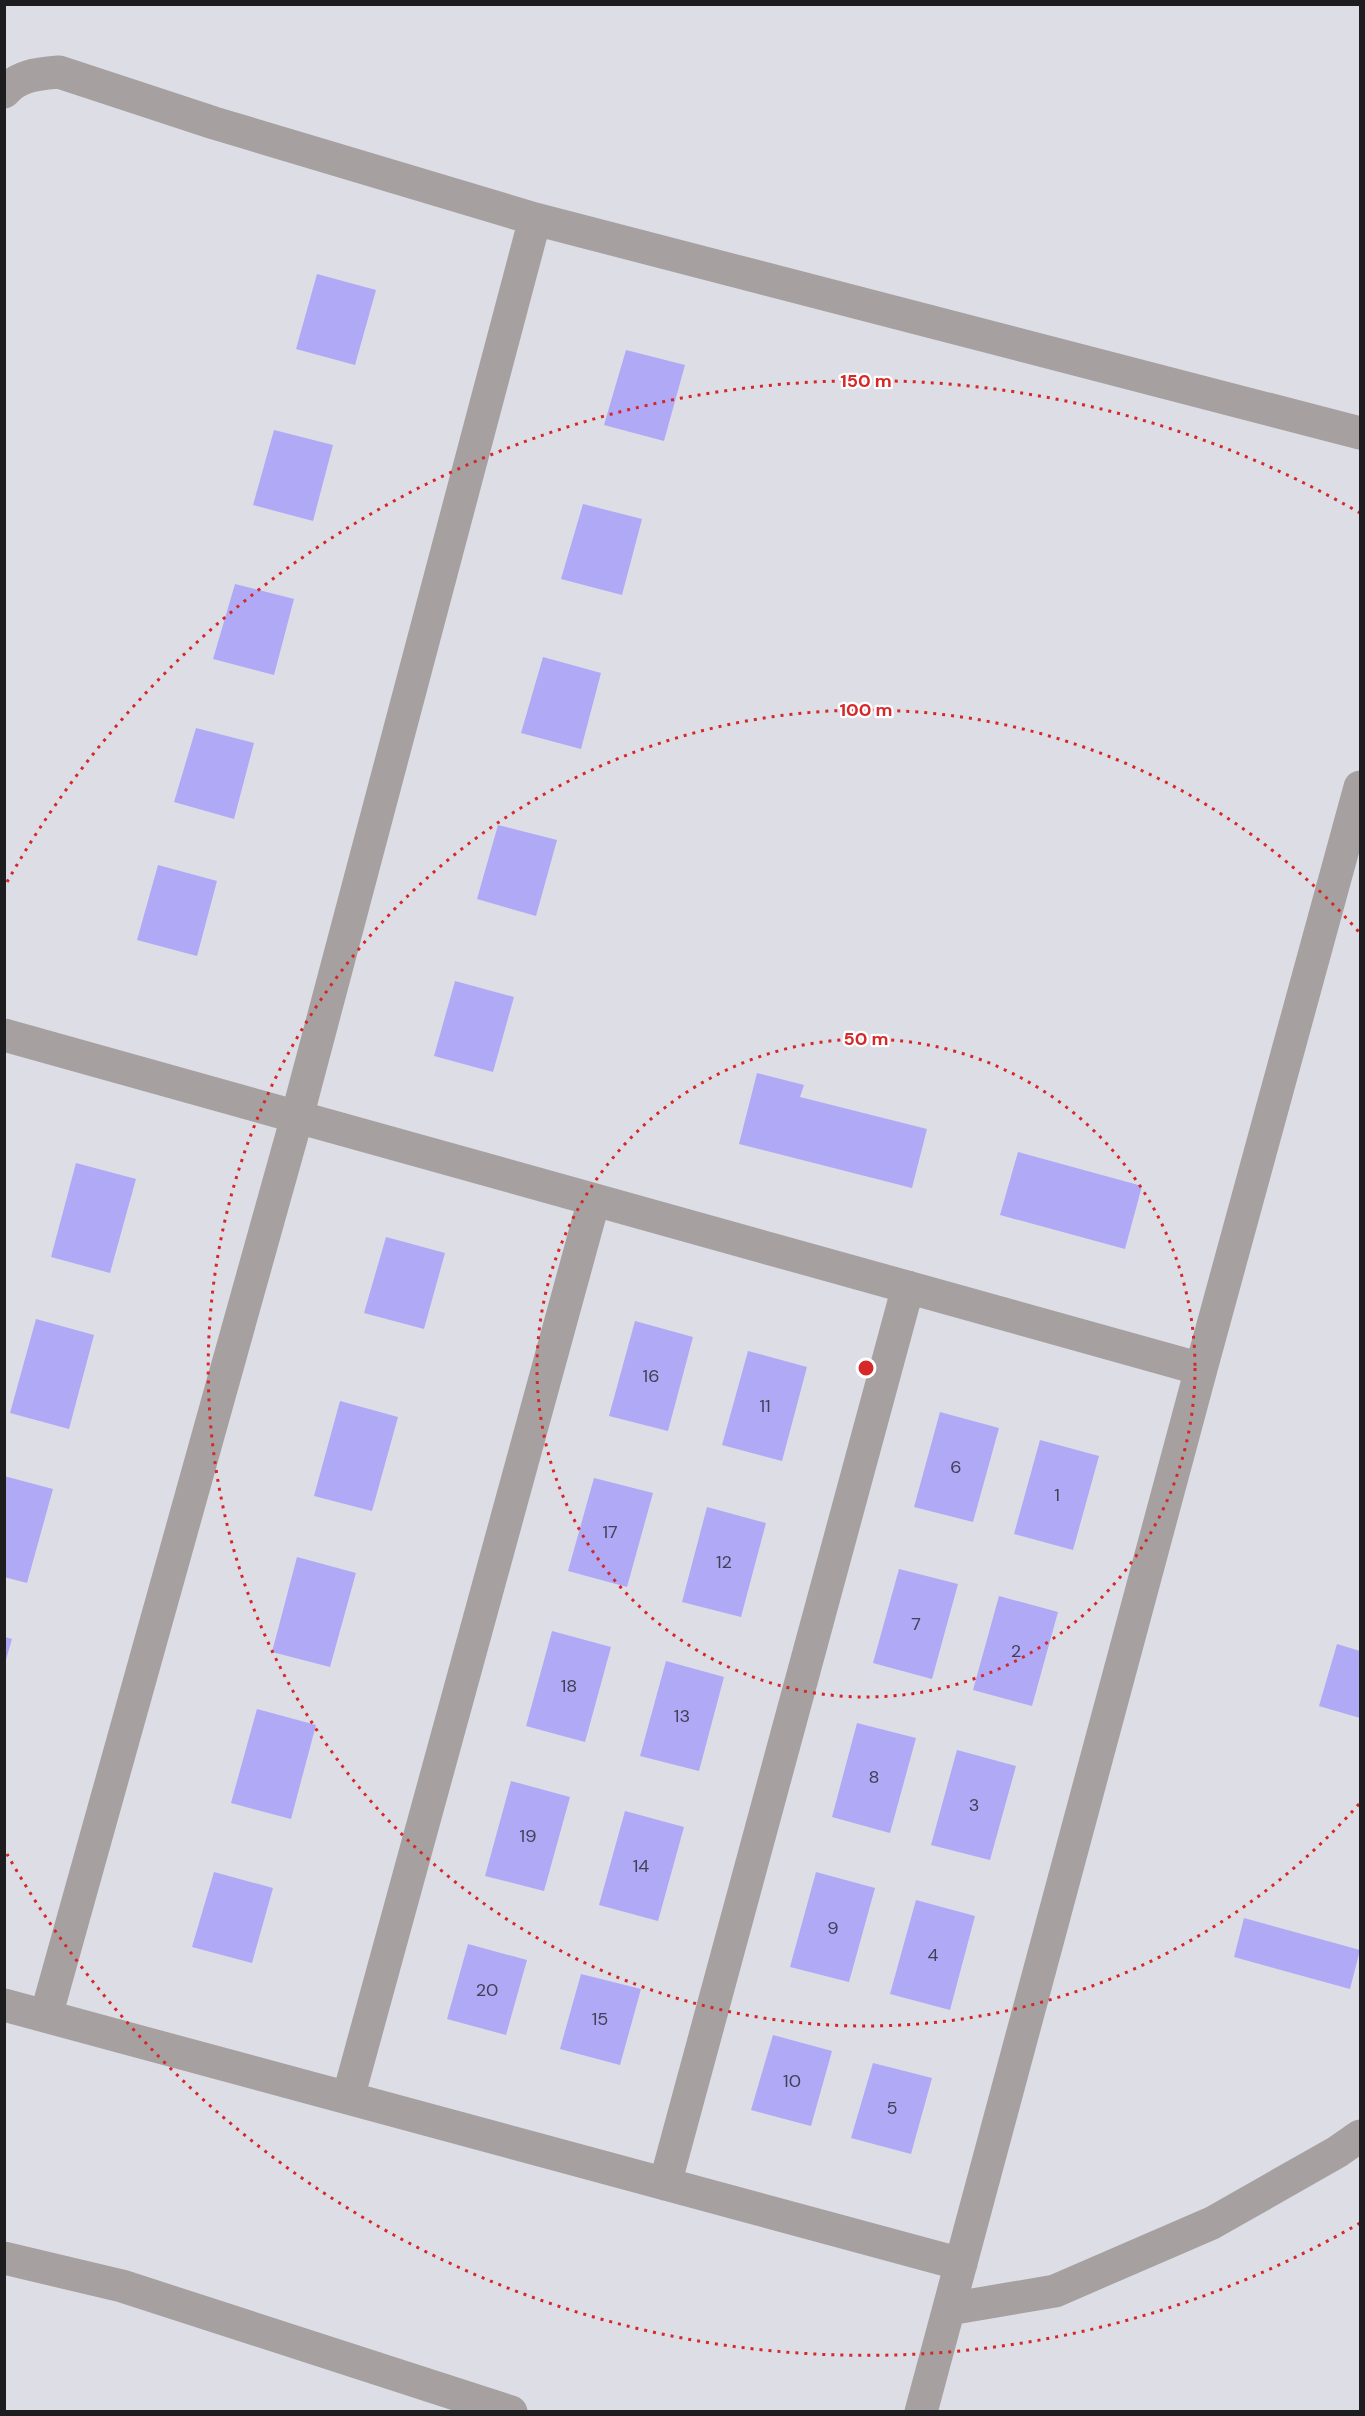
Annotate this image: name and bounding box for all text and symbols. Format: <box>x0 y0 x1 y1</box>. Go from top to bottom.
text: 150 m <box>840 369 892 393</box>
text: 100 m <box>839 698 893 722</box>
text: 50 m <box>843 1027 889 1051</box>
centre of rings <box>856 1358 876 1378</box>
house number: 16 <box>643 1364 659 1388</box>
house number: 11 <box>759 1394 771 1418</box>
house number: 6 <box>950 1455 962 1479</box>
house number: 1 <box>1054 1483 1060 1507</box>
house number: 17 <box>602 1520 618 1544</box>
house number: 12 <box>716 1550 732 1574</box>
house number: 7 <box>911 1612 921 1636</box>
house number: 2 <box>1011 1639 1021 1663</box>
house number: 18 <box>561 1674 577 1698</box>
house number: 13 <box>674 1704 690 1728</box>
house number: 8 <box>869 1765 879 1789</box>
house number: 3 <box>969 1793 979 1817</box>
house number: 19 <box>520 1824 536 1848</box>
house number: 14 <box>633 1854 649 1878</box>
house number: 9 <box>827 1916 839 1940</box>
house number: 4 <box>928 1943 939 1967</box>
house number: 20 <box>476 1978 498 2002</box>
house number: 15 <box>592 2007 608 2031</box>
house number: 10 <box>783 2069 801 2093</box>
house number: 5 <box>887 2096 897 2120</box>

